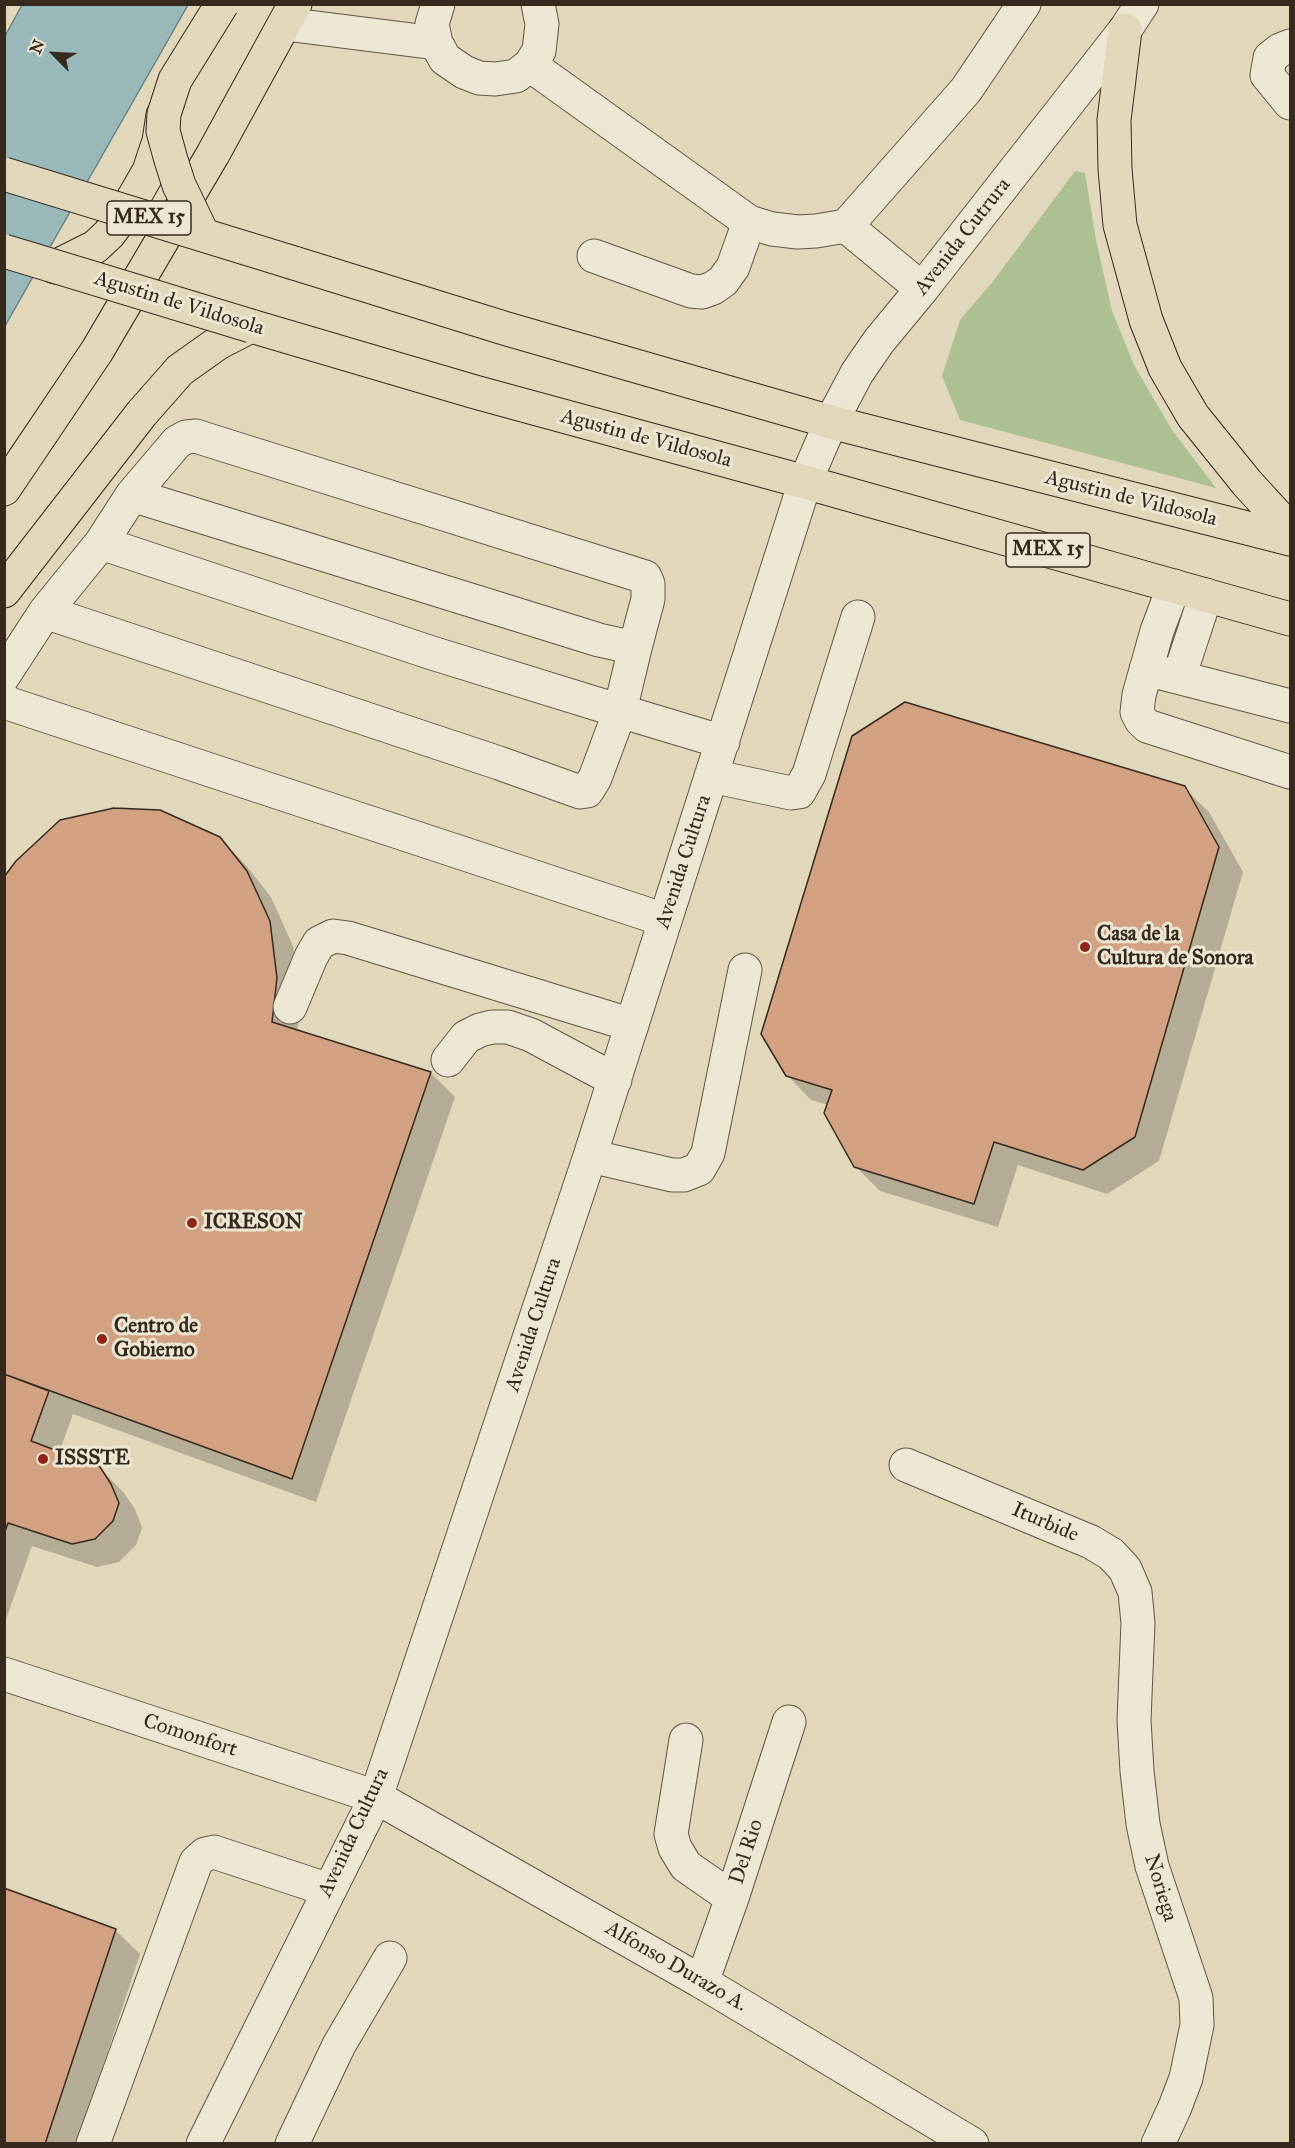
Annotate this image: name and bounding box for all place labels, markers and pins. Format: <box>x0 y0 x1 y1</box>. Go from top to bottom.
place label: Casa de la Cultura de Sonora <box>1097 922 1253 972</box>
marker: Casa de la Cultura de Sonora <box>1078 940 1092 954</box>
place label: ICRESON <box>204 1210 302 1236</box>
marker: ICRESON <box>185 1216 199 1230</box>
place label: Centro de Gobierno <box>114 1314 198 1364</box>
marker: Centro de Gobierno <box>95 1332 109 1346</box>
place label: ISSSTE <box>55 1446 130 1472</box>
marker: ISSSTE <box>36 1452 50 1466</box>

